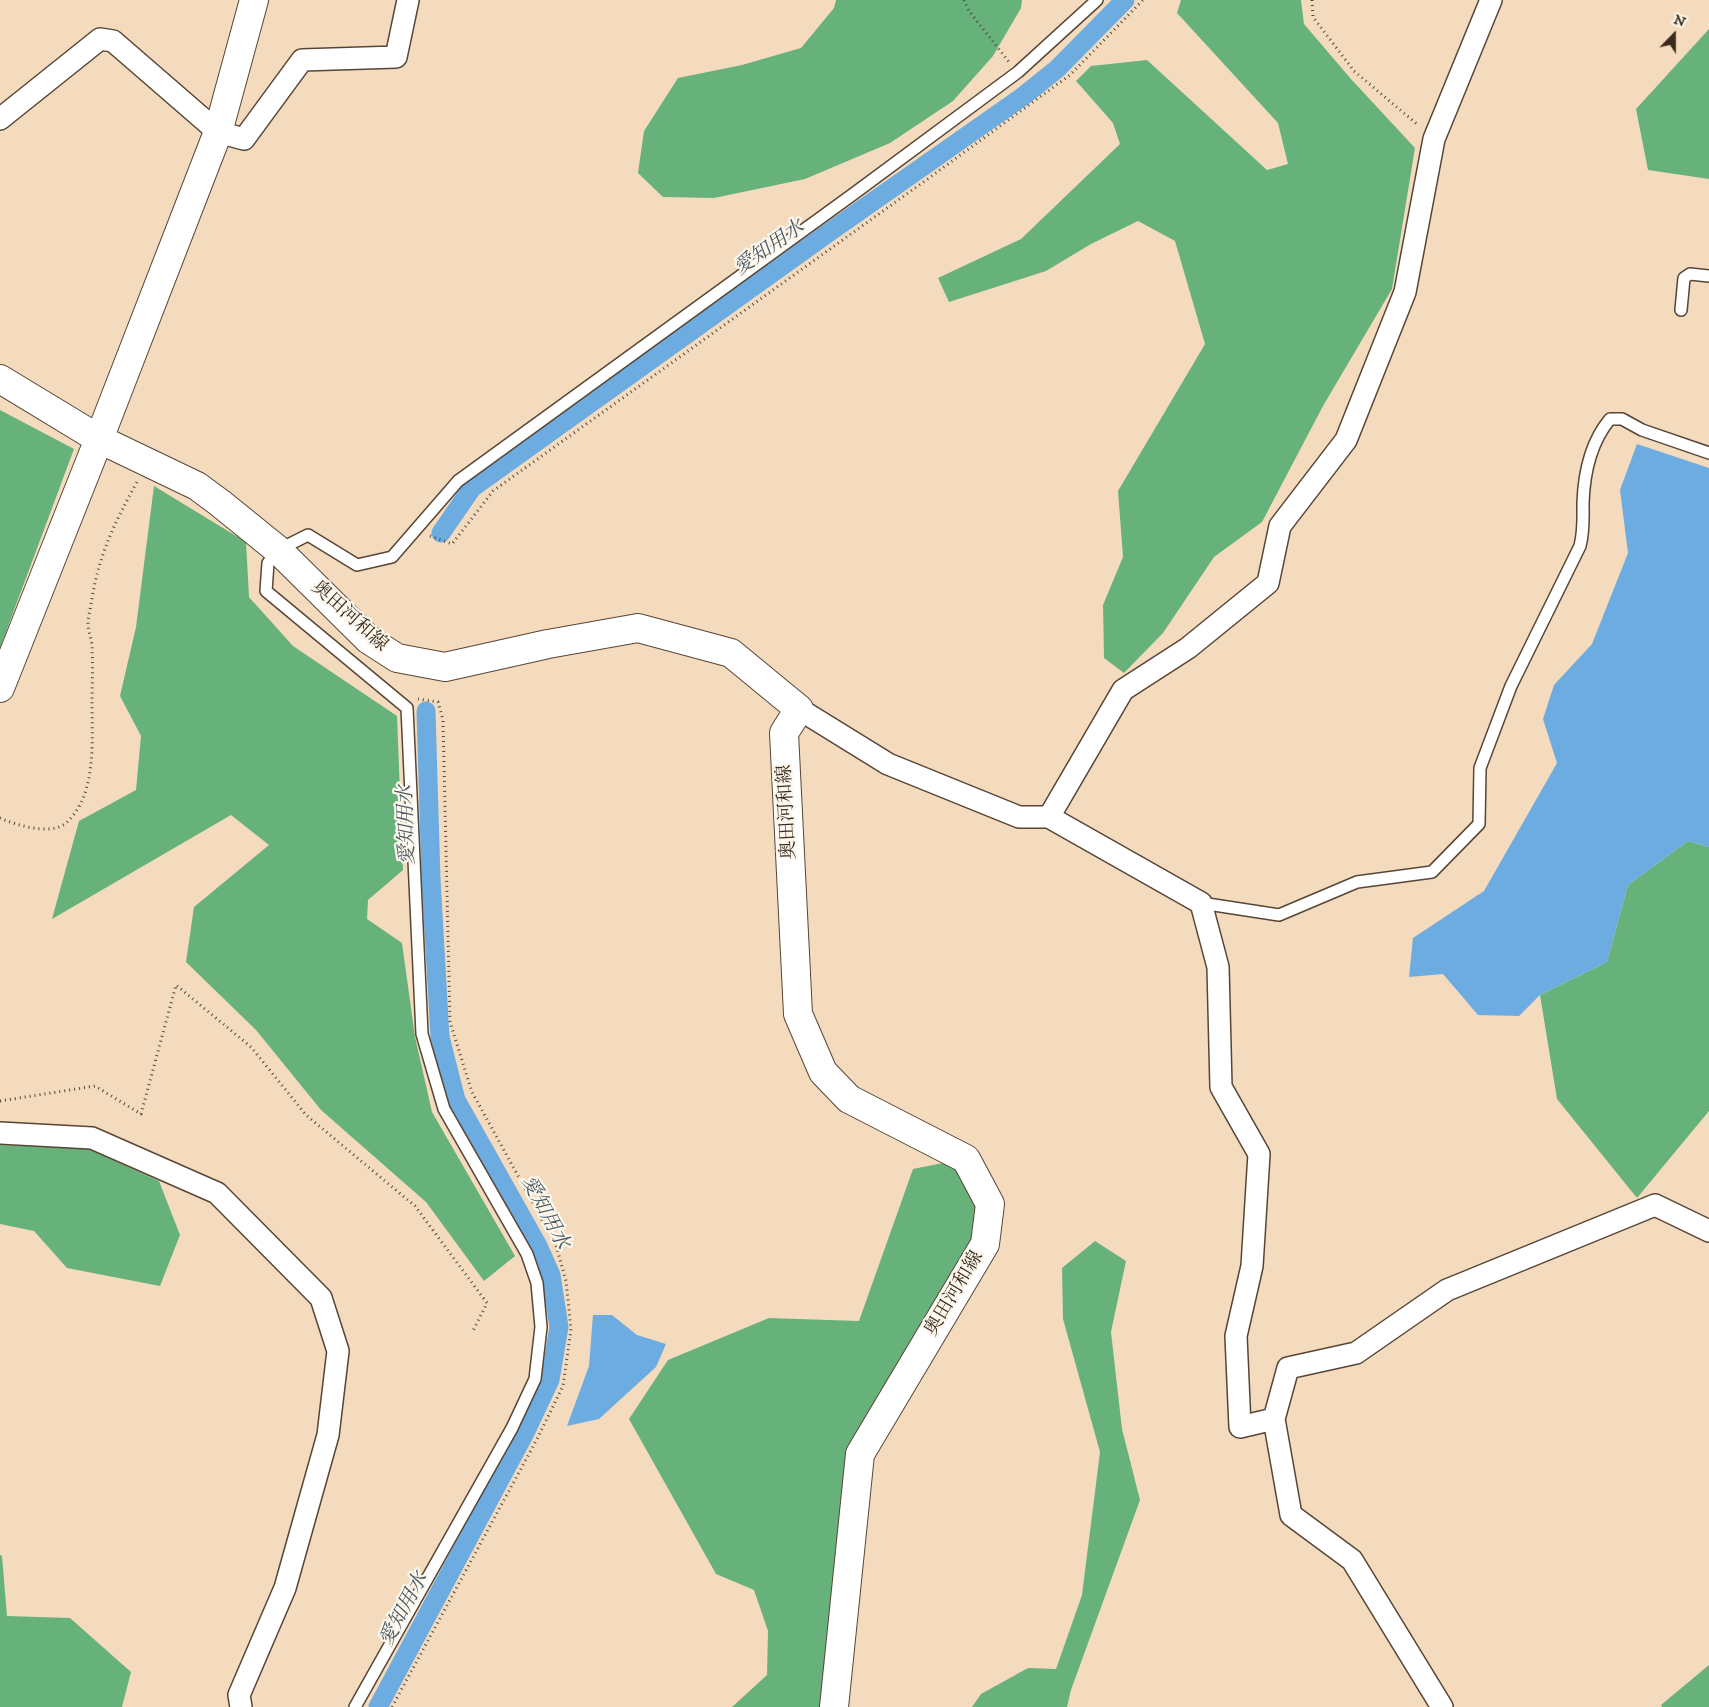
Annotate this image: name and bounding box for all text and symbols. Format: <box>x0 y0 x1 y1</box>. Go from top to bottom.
north arrow <box>1649 10 1699 60</box>
text: N <box>1671 11 1688 32</box>
water label: 愛知用水 <box>730 216 810 282</box>
street label: 奥田河和線 <box>306 577 392 657</box>
street label: 奥田河和線 <box>774 764 802 860</box>
water label: 愛知用水 <box>395 785 421 865</box>
water label: 愛知用水 <box>515 1172 573 1254</box>
street label: 奥田河和線 <box>921 1247 989 1341</box>
water label: 愛知用水 <box>376 1569 434 1651</box>

